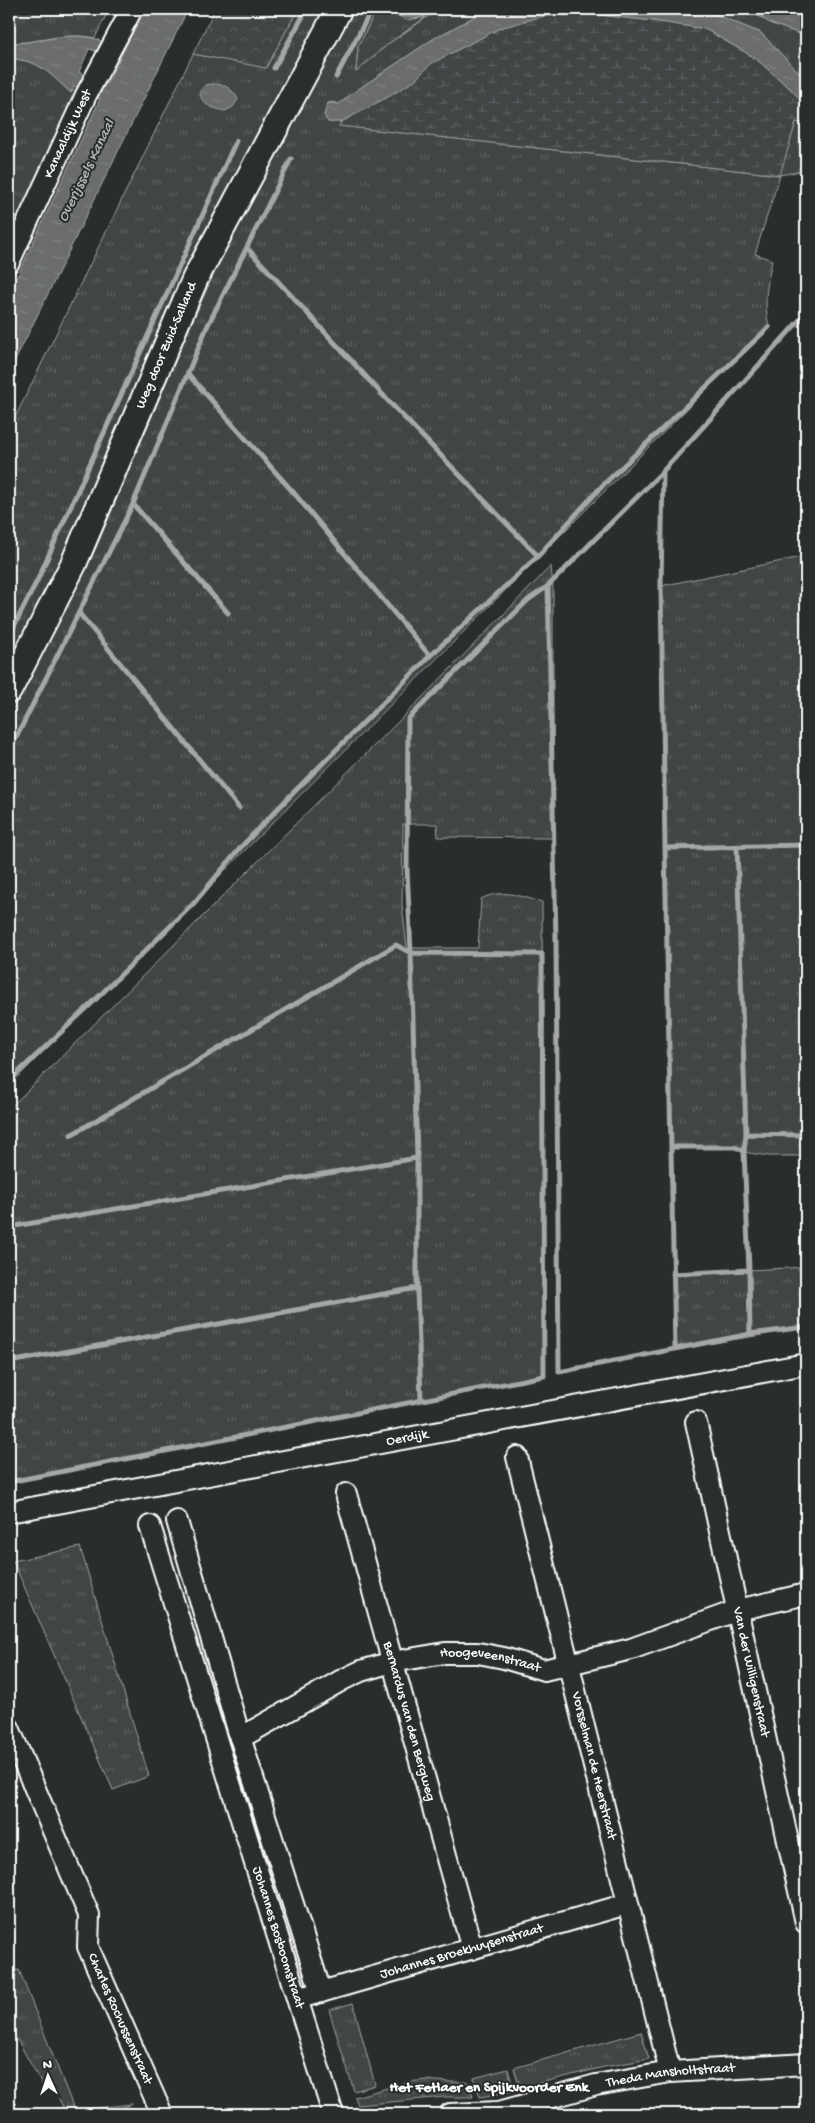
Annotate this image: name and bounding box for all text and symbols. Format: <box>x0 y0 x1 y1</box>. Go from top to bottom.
street label: Kanaaldijk West <box>40 85 96 181</box>
water label: Overijssels Kanaal <box>55 116 120 225</box>
street label: Weg door Zuid-Salland <box>132 278 202 411</box>
street label: Oerdijk <box>385 1426 431 1450</box>
street label: Van der Willigenstraat <box>728 1605 774 1740</box>
street label: Bernardus van den Bergweg <box>379 1639 439 1803</box>
street label: Hoogeveenstraat <box>439 1644 544 1677</box>
street label: Vorsselman de Heerstraat <box>567 1689 621 1843</box>
street label: Johannes Bosboomstraat <box>248 1864 309 2012</box>
street label: Johannes Broekhuysenstraat <box>378 1920 547 1983</box>
street label: Charles Rochussenstraat <box>83 1951 157 2088</box>
north arrow <box>22 2050 72 2100</box>
text: N <box>42 2057 52 2074</box>
street label: Theda Mansholtstraat <box>604 2060 737 2092</box>
district label: Het Fetlaer en Spijkvoorder Enk <box>390 2079 591 2097</box>

